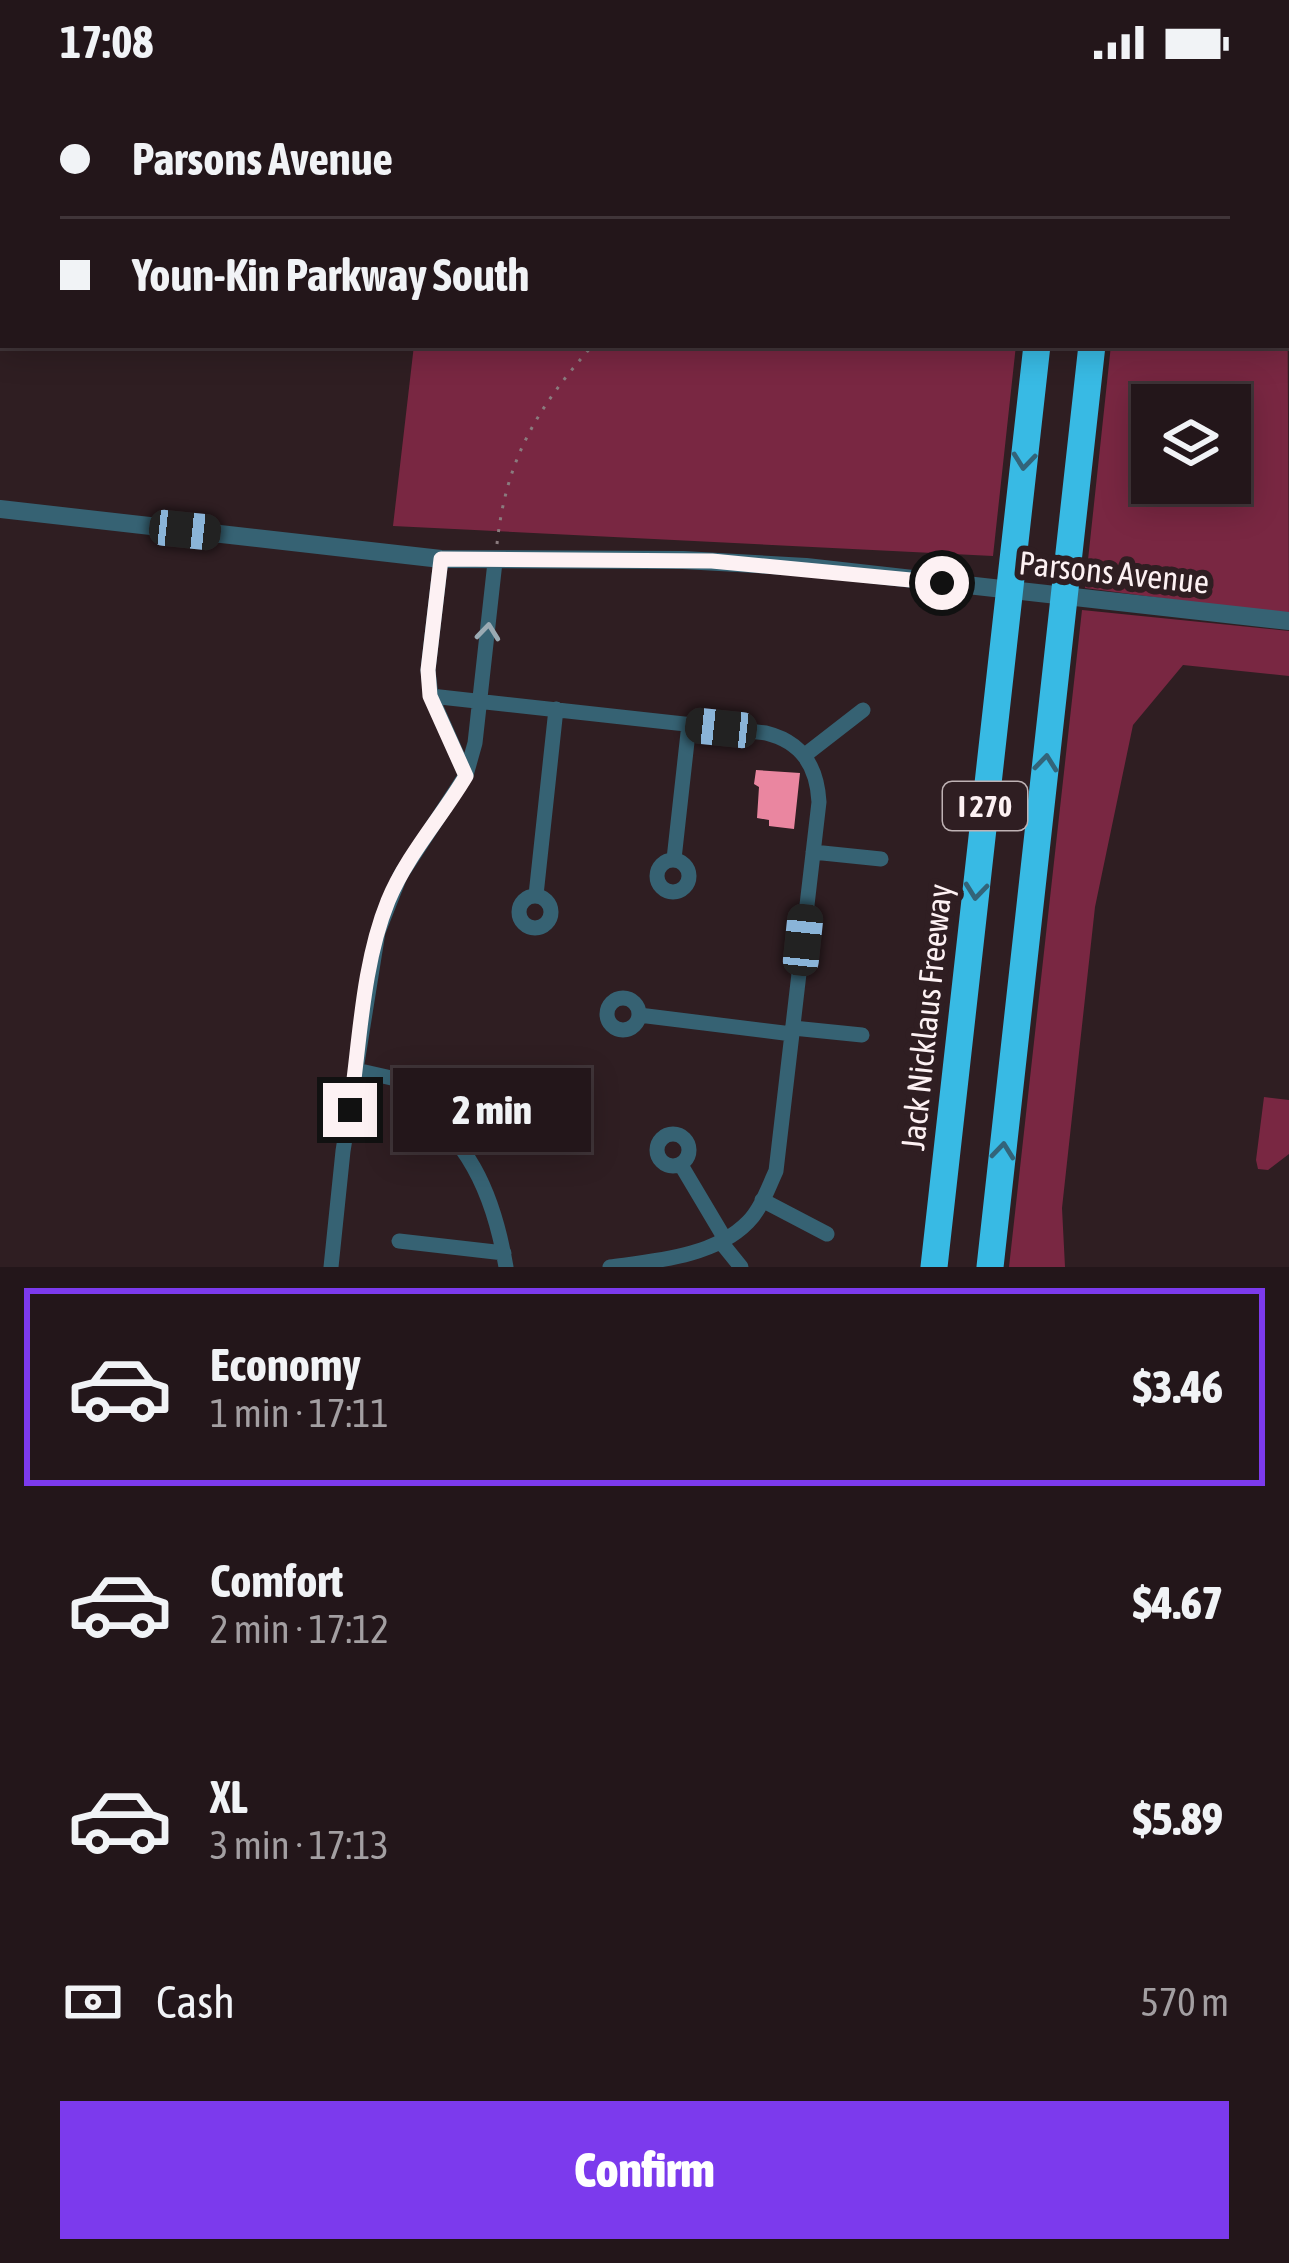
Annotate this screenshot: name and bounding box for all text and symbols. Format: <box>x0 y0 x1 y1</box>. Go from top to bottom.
text: 17:08 <box>60 16 154 68</box>
text: Parsons Avenue <box>132 133 393 185</box>
text: Youn-Kin Parkway South <box>132 249 529 301</box>
map controls <box>1131 384 1251 504</box>
button: layers <box>1131 384 1251 504</box>
one-way arrow <box>1012 452 1037 471</box>
car <box>147 508 223 552</box>
street label: Parsons Avenue <box>1017 543 1211 601</box>
route start <box>915 556 969 610</box>
one-way arrow <box>475 622 500 641</box>
car <box>683 706 759 750</box>
one-way arrow <box>1033 753 1058 772</box>
road number: I 270 <box>943 782 1027 830</box>
one-way arrow <box>964 881 989 900</box>
street label: Jack Nicklaus Freeway <box>893 882 959 1152</box>
car <box>781 902 825 978</box>
callout: 2 min <box>392 1068 590 1152</box>
route end <box>323 1083 377 1137</box>
text: 2 min <box>452 1088 532 1132</box>
one-way arrow <box>989 1141 1015 1161</box>
icon: car <box>66 1333 174 1441</box>
text: Economy <box>210 1339 361 1391</box>
text: $3.46 <box>1133 1361 1223 1413</box>
text: 1 min · 17:11 <box>210 1391 389 1435</box>
icon: car <box>66 1549 174 1657</box>
text: Comfort <box>210 1555 343 1607</box>
text: $4.67 <box>1133 1577 1223 1629</box>
text: 2 min · 17:12 <box>210 1607 389 1651</box>
icon: car <box>66 1765 174 1873</box>
text: XL <box>210 1771 248 1823</box>
text: $5.89 <box>1133 1793 1223 1845</box>
text: 3 min · 17:13 <box>210 1823 389 1867</box>
icon: cash <box>60 1969 126 2035</box>
text: Cash <box>156 1976 235 2028</box>
text: 570 m <box>1141 1980 1229 2024</box>
button: Confirm <box>60 2101 1229 2239</box>

